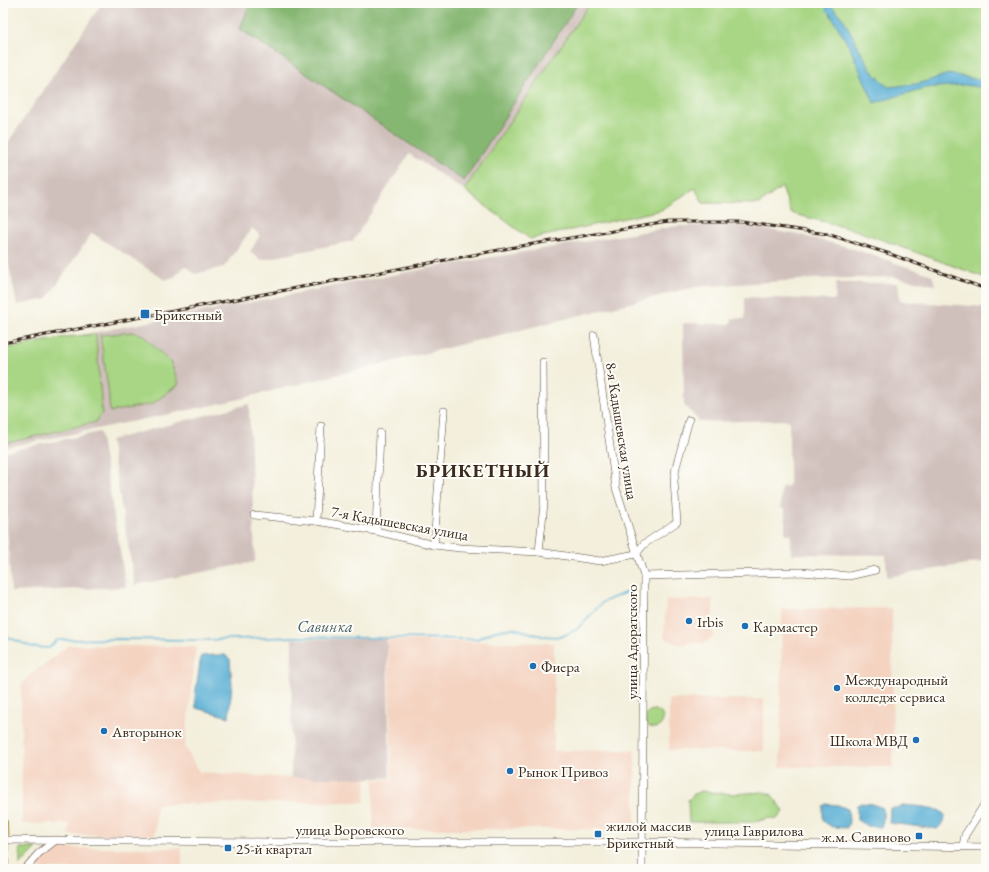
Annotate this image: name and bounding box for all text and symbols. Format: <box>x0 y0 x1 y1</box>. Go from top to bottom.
place label: Брикетный <box>154 305 222 324</box>
marker: Брикетный <box>139 308 151 320</box>
street label: 8-я Кадышевская улица <box>602 361 642 501</box>
district label: БРИКЕТНЫЙ <box>416 458 550 483</box>
street label: 7-я Кадышевская улица <box>330 502 470 544</box>
street label: улица Адоратского <box>622 584 641 700</box>
place label: Irbis <box>697 612 724 631</box>
water label: Савинка <box>297 616 353 637</box>
marker: Irbis <box>684 616 694 626</box>
place label: Кармастер <box>753 617 818 636</box>
marker: Кармастер <box>740 621 750 631</box>
place label: Фиера <box>541 657 580 676</box>
marker: Фиера <box>528 661 538 671</box>
place label: Международный колледж сервиса <box>845 670 948 706</box>
marker: Международный колледж сервиса <box>832 683 842 693</box>
place label: Авторынок <box>111 722 182 741</box>
marker: Авторынок <box>99 726 109 736</box>
place label: Школа МВД <box>830 731 908 750</box>
marker: Школа МВД <box>911 735 921 745</box>
place label: Рынок Привоз <box>518 762 609 781</box>
marker: Рынок Привоз <box>505 766 515 776</box>
place label: жилой массив Брикетный <box>606 816 691 852</box>
street label: улица Воровского <box>296 820 404 839</box>
street label: улица Гаврилова <box>704 821 804 840</box>
place label: ж.м. Савиново <box>821 827 911 846</box>
marker: жилой массив Брикетный <box>593 829 603 839</box>
marker: ж.м. Савиново <box>914 831 924 841</box>
place label: 25-й квартал <box>236 839 312 858</box>
marker: 25-й квартал <box>223 843 233 853</box>

